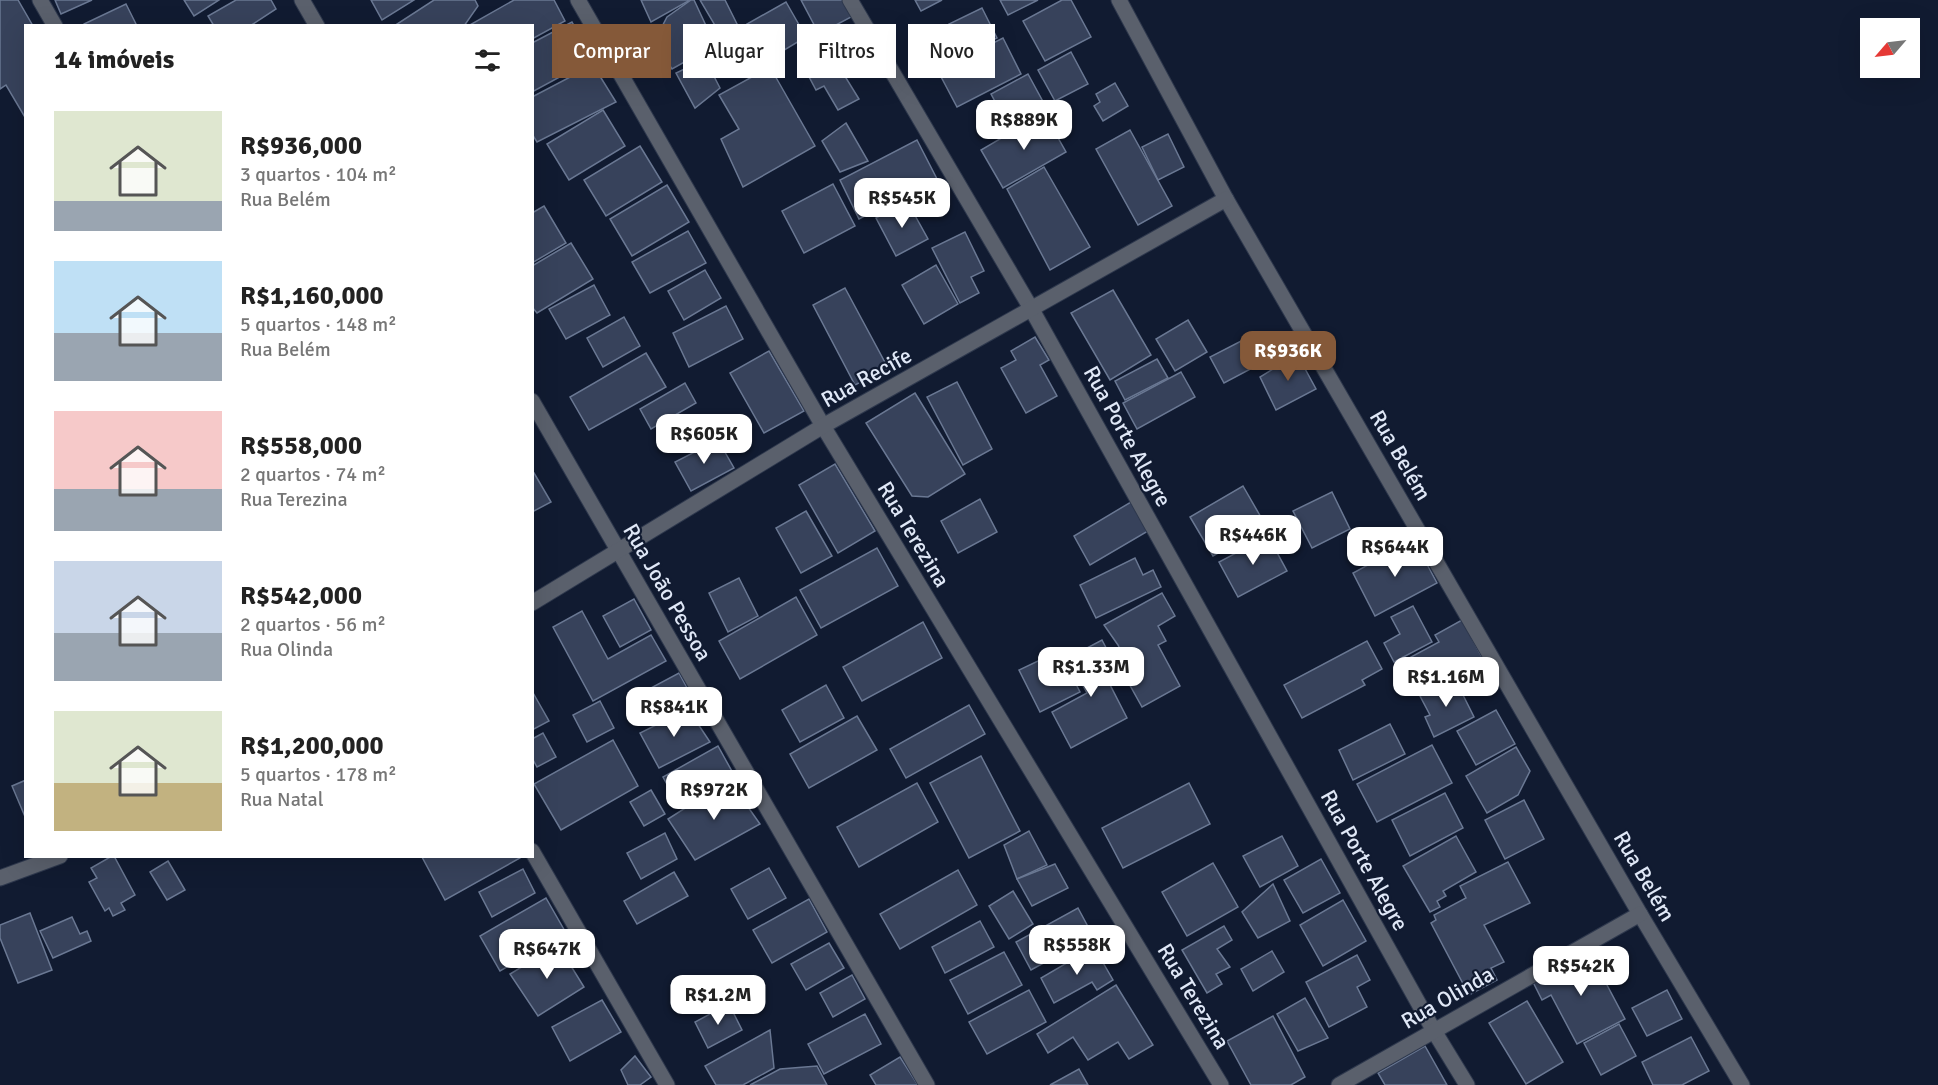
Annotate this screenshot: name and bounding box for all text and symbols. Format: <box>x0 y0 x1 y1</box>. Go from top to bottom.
north arrow <box>1860 18 1920 78</box>
map controls <box>1860 18 1920 78</box>
chip: Comprar <box>552 24 671 78</box>
chip: Alugar <box>683 24 785 78</box>
chip: Filtros <box>797 24 896 78</box>
chip: Novo <box>908 24 995 78</box>
text: 14 imóveis <box>54 44 174 76</box>
icon: filters <box>471 44 504 77</box>
pin: R$889K <box>975 100 1073 151</box>
text: R$889K <box>990 107 1058 132</box>
text: R$936,000 <box>240 130 362 162</box>
icon: home <box>102 135 174 207</box>
text: 3 quartos · 104 m² <box>240 162 397 187</box>
pin: R$545K <box>853 178 951 229</box>
text: R$545K <box>868 185 936 210</box>
text: Rua Belém <box>240 187 331 212</box>
text: R$1,160,000 <box>240 280 384 312</box>
icon: home <box>102 285 174 357</box>
text: 5 quartos · 148 m² <box>240 312 397 337</box>
pin: R$936K <box>1239 331 1337 382</box>
text: Rua Belém <box>240 337 331 362</box>
text: R$936K <box>1254 338 1322 363</box>
street label: Rua Recife <box>816 342 916 413</box>
street label: Rua Porte Alegre <box>1078 361 1177 511</box>
street label: Rua Belém <box>1364 405 1437 505</box>
pin: R$605K <box>655 414 753 465</box>
text: R$605K <box>670 421 738 446</box>
text: R$558,000 <box>240 430 362 462</box>
icon: home <box>102 435 174 507</box>
text: 2 quartos · 74 m² <box>240 462 386 487</box>
street label: Rua Terezina <box>872 477 956 592</box>
text: Rua Terezina <box>240 487 348 512</box>
pin: R$446K <box>1204 515 1302 566</box>
street label: Rua João Pessoa <box>617 519 718 666</box>
text: R$446K <box>1219 522 1287 547</box>
pin: R$644K <box>1346 527 1444 578</box>
text: R$644K <box>1361 534 1429 559</box>
text: R$542,000 <box>240 580 362 612</box>
icon: home <box>102 585 174 657</box>
text: 2 quartos · 56 m² <box>240 612 386 637</box>
text: Rua Olinda <box>240 637 333 662</box>
pin: R$1.33M <box>1036 647 1146 698</box>
text: R$1.33M <box>1052 654 1130 679</box>
pin: R$1.16M <box>1391 657 1501 708</box>
text: R$1.16M <box>1407 664 1485 689</box>
pin: R$841K <box>625 687 723 738</box>
text: R$841K <box>640 694 708 719</box>
text: R$1,200,000 <box>240 730 384 762</box>
icon: home <box>102 735 174 807</box>
text: 5 quartos · 178 m² <box>240 762 397 787</box>
pin: R$972K <box>665 770 763 821</box>
text: R$972K <box>680 777 748 802</box>
street label: Rua Porte Alegre <box>1315 785 1414 935</box>
text: Rua Natal <box>240 787 324 812</box>
street label: Rua Belém <box>1608 826 1681 926</box>
pin: R$558K <box>1028 925 1126 976</box>
pin: R$647K <box>498 929 596 980</box>
text: R$558K <box>1043 932 1111 957</box>
text: R$647K <box>513 936 581 961</box>
street label: Rua Terezina <box>1152 939 1236 1054</box>
pin: R$542K <box>1532 946 1630 997</box>
text: R$542K <box>1547 953 1615 978</box>
street label: Rua Olinda <box>1396 960 1498 1035</box>
pin: R$1.2M <box>669 975 767 1026</box>
text: R$1.2M <box>684 982 752 1007</box>

